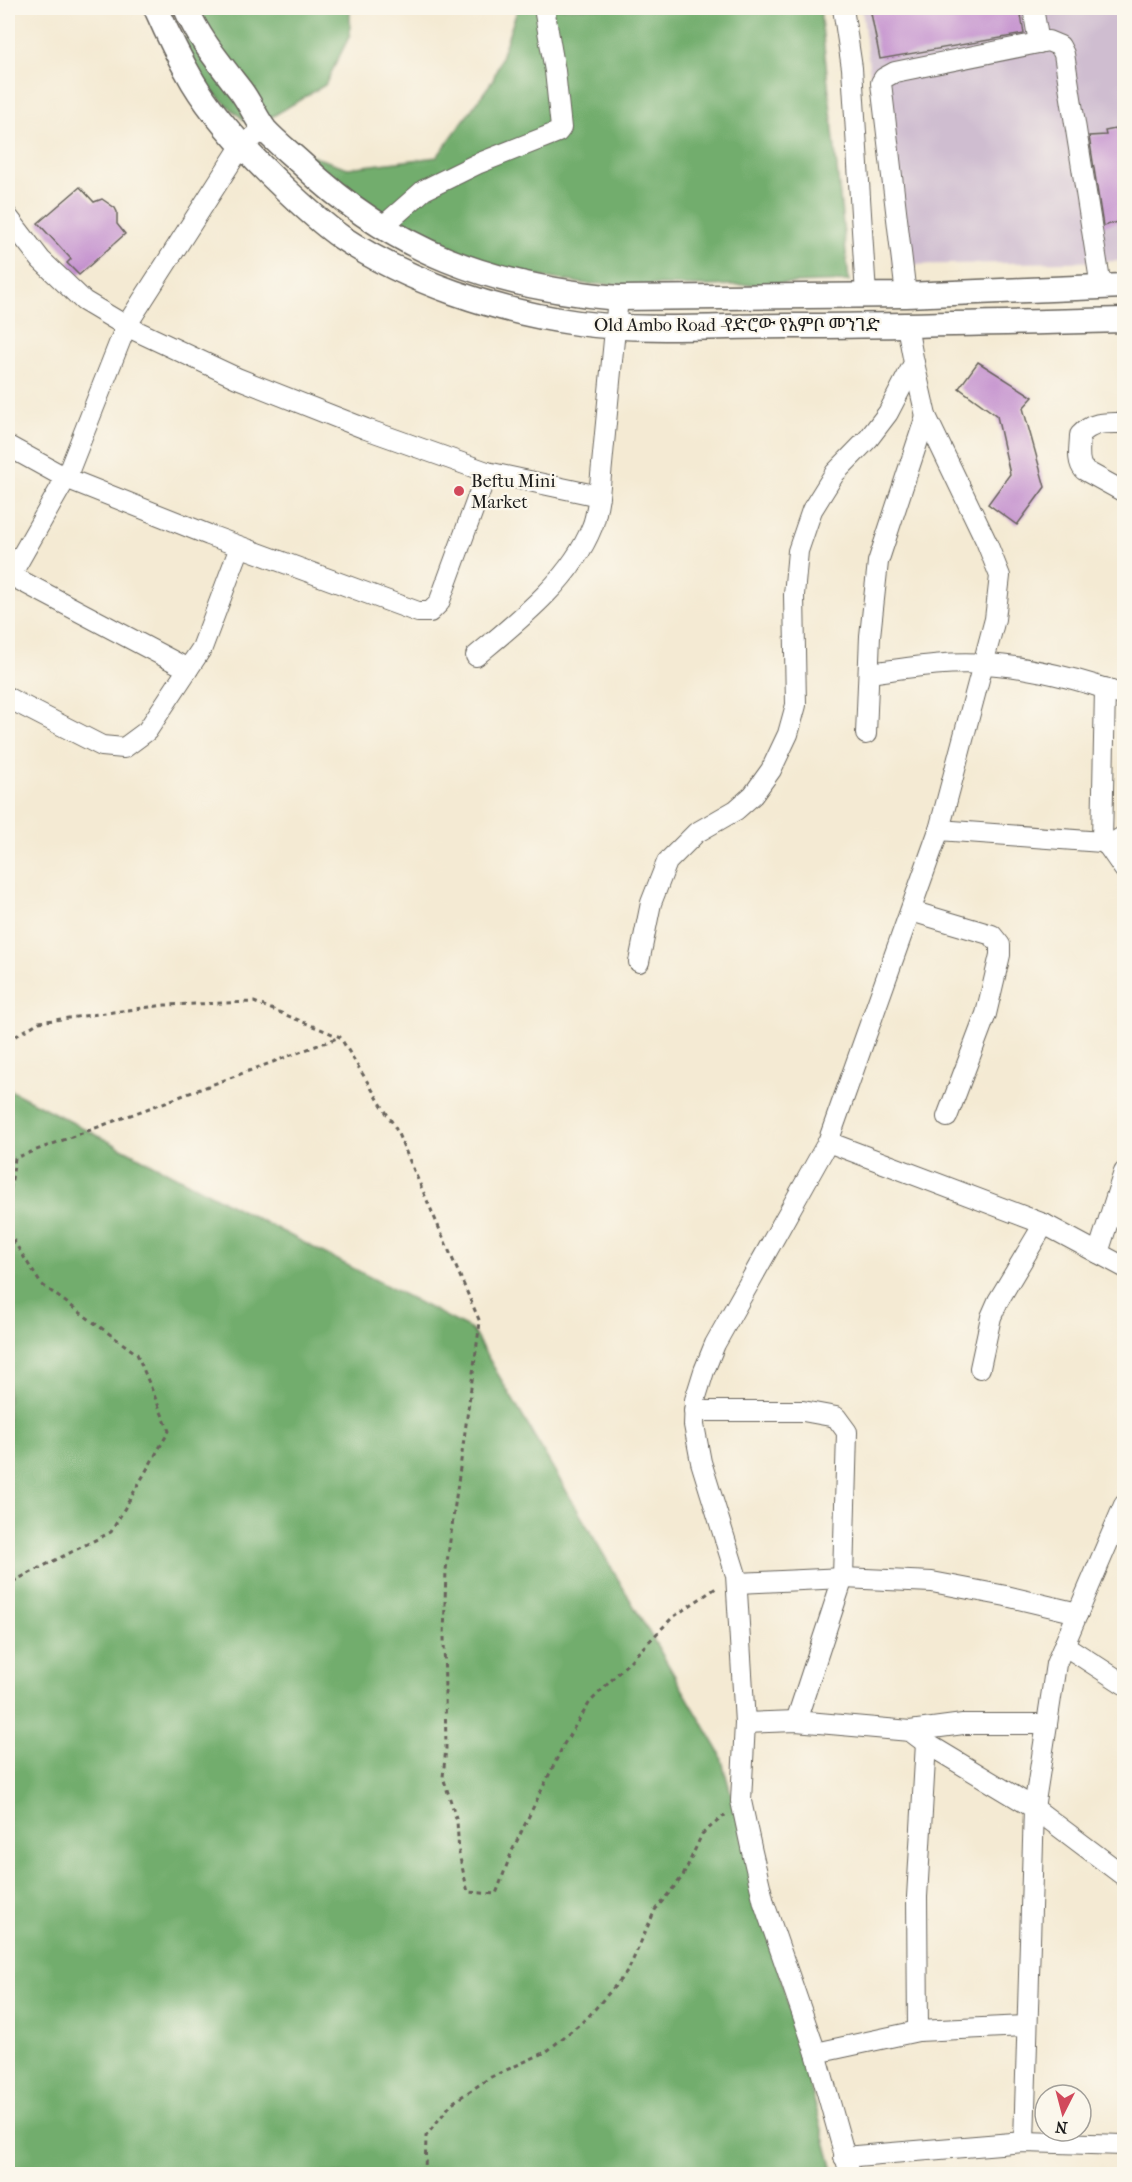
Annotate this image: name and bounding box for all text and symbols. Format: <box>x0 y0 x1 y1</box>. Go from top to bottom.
street label: Old Ambo Road -የድሮው የአምቦ መንገድ <box>594 315 881 336</box>
place label: Beftu Mini Market <box>471 471 556 513</box>
marker: Beftu Mini Market <box>452 484 466 498</box>
north arrow <box>1033 2083 1093 2143</box>
text: N <box>1054 2117 1069 2138</box>

